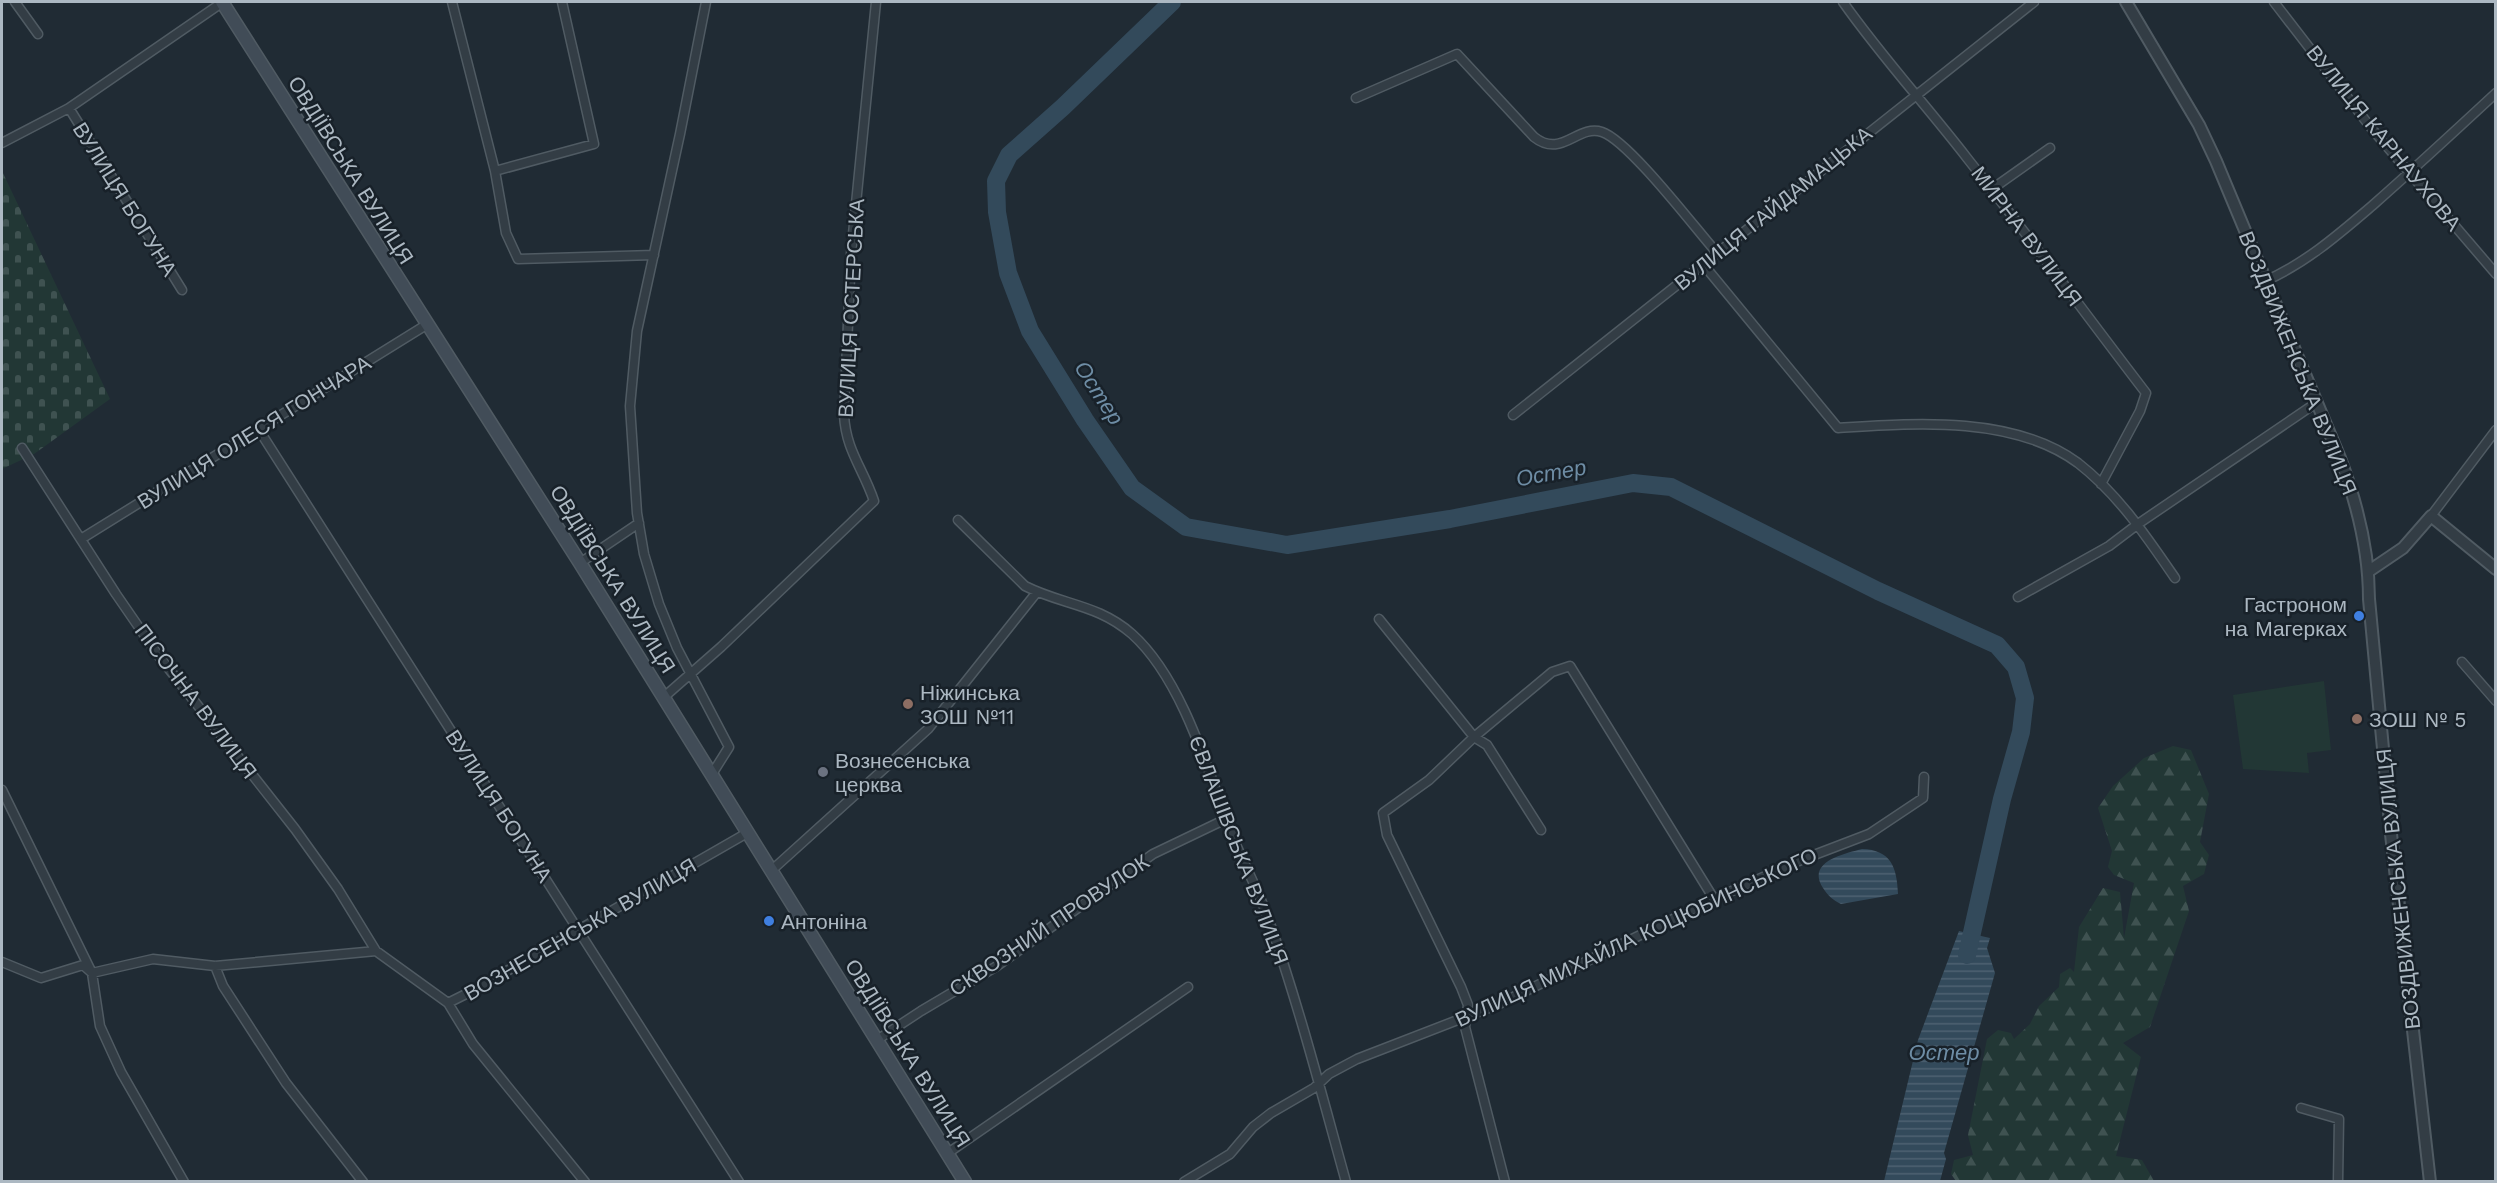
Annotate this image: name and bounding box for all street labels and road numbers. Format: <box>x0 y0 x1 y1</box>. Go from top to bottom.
street label: ВУЛИЦЯ КАРНАУХОВА <box>2301 40 2467 236</box>
street label: ОВДІЇВСЬКА ВУЛИЦЯ <box>283 71 419 269</box>
street label: ВУЛИЦЯ БОГУНА <box>68 118 182 280</box>
street label: ВУЛИЦЯ ГАЙДАМАЦЬКА <box>1669 121 1877 295</box>
street label: МИРНА ВУЛИЦЯ <box>1966 161 2088 311</box>
street label: ВУЛИЦЯ ОСТЕРСЬКА <box>833 198 869 418</box>
street label: ВОЗДВИЖЕНСЬКА ВУЛИЦЯ <box>2234 228 2362 498</box>
street label: ВУЛИЦЯ ОЛЕСЯ ГОНЧАРА <box>133 350 375 514</box>
street label: ОВДІЇВСЬКА ВУЛИЦЯ <box>545 480 681 678</box>
street label: ПІСОЧНА ВУЛИЦЯ <box>130 619 262 783</box>
street label: ВУЛИЦЯ БОГУНА <box>440 725 558 887</box>
street label: ЄВЛАШІВСЬКА ВУЛИЦЯ <box>1184 732 1294 968</box>
street label: ВОЗДВИЖЕНСЬКА ВУЛИЦЯ <box>2371 747 2425 1031</box>
street label: ВУЛИЦЯ МИХАЙЛА КОЦЮБИНСЬКОГО <box>1451 842 1821 1032</box>
street label: СКВОЗНИЙ ПРОВУЛОК <box>944 848 1154 1001</box>
street label: ВОЗНЕСЕНСЬКА ВУЛИЦЯ <box>460 852 700 1006</box>
street label: ОВДІЇВСЬКА ВУЛИЦЯ <box>840 954 976 1152</box>

